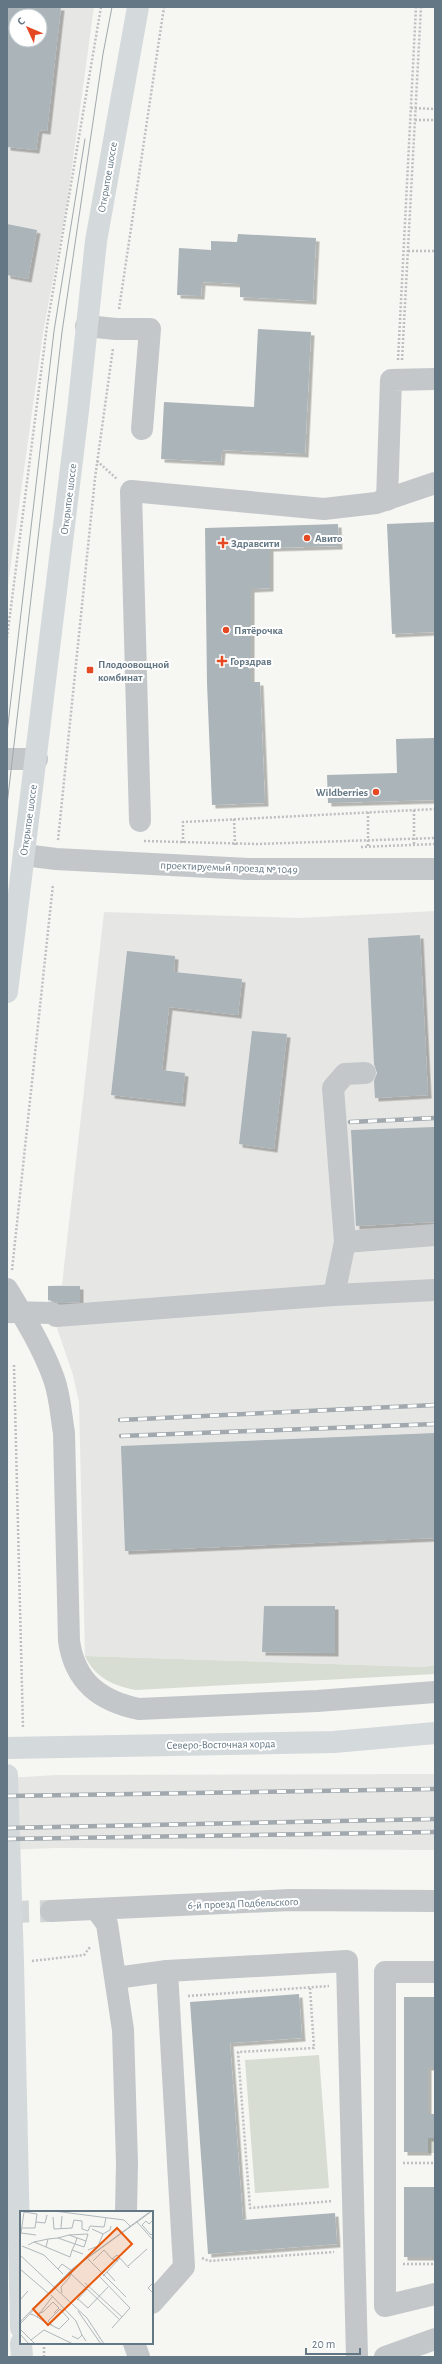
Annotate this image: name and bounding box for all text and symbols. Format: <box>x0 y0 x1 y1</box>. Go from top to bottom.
north arrow <box>8 8 48 48</box>
text: С <box>15 15 27 27</box>
street label: Открытое шоссе <box>96 141 119 213</box>
street label: Открытое шоссе <box>59 463 78 535</box>
marker: Авито <box>302 533 312 543</box>
place label: Авито <box>315 533 343 544</box>
marker: Здравсити <box>218 538 228 548</box>
place label: Здравсити <box>231 538 280 549</box>
marker: Пятёрочка <box>221 625 231 635</box>
place label: Пятёрочка <box>234 625 283 636</box>
marker: Горздрав <box>217 656 227 666</box>
place label: Горздрав <box>230 656 272 667</box>
place label: Плодоовощной комбинат <box>98 659 169 683</box>
marker: Плодоовощной комбинат <box>85 665 95 675</box>
street label: Открытое шоссе <box>18 784 39 856</box>
place label: Wildberries <box>316 787 368 798</box>
marker: Wildberries <box>371 787 381 797</box>
street label: проектируемый проезд № 1049 <box>160 860 298 875</box>
street label: Северо-Восточная хорда <box>166 1738 276 1751</box>
street label: 6-й проезд Подбельского <box>187 1896 299 1911</box>
inset map <box>20 2211 153 2344</box>
scale bar <box>306 2330 360 2356</box>
text: 20 m <box>312 2338 335 2350</box>

